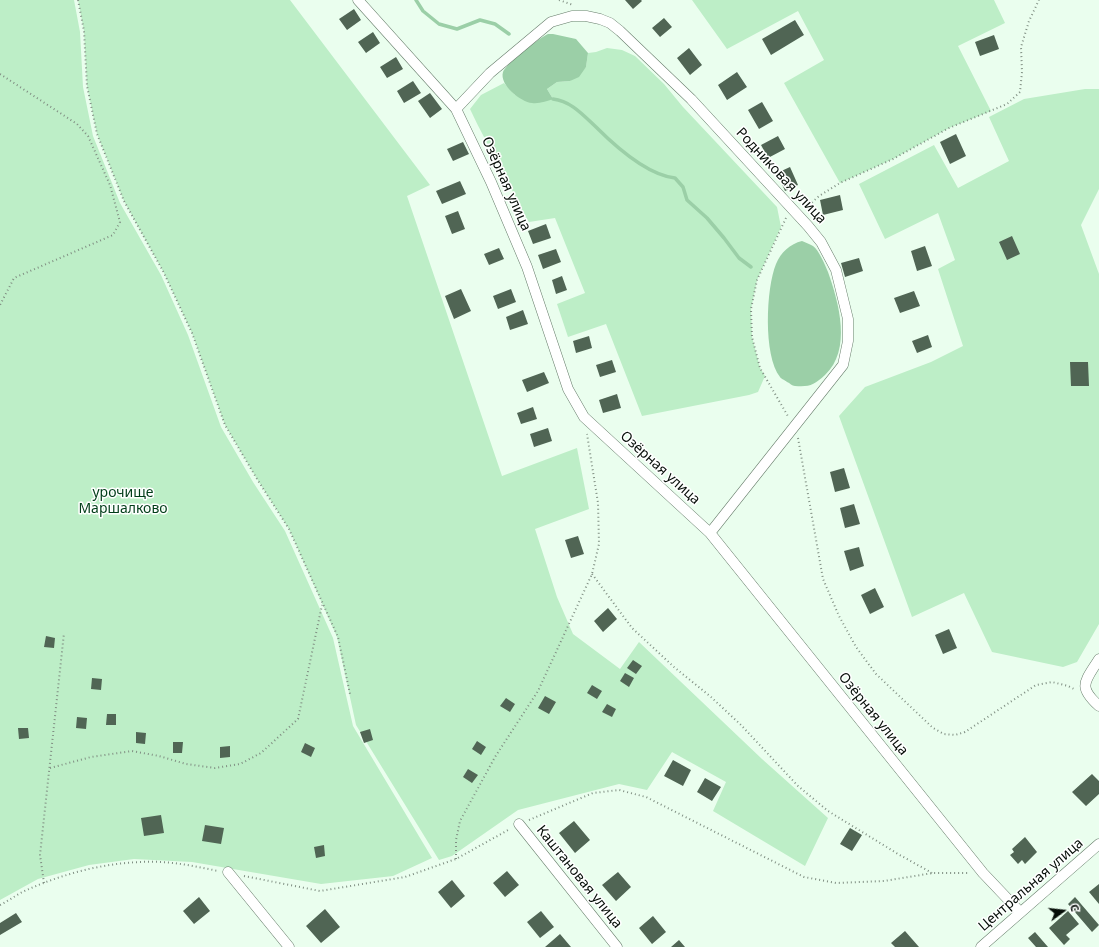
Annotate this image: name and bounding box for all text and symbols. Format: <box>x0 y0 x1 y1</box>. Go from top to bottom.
street label: Родниковая улица <box>732 125 830 227</box>
street label: Озёрная улица <box>478 134 534 234</box>
street label: Озёрная улица <box>617 428 703 508</box>
park label: урочище Маршалково <box>78 485 168 518</box>
street label: Озёрная улица <box>835 669 911 759</box>
street label: Каштановая улица <box>532 822 626 932</box>
street label: Центральная улица <box>975 835 1087 935</box>
north arrow <box>1043 891 1083 931</box>
text: С <box>1067 902 1083 913</box>

